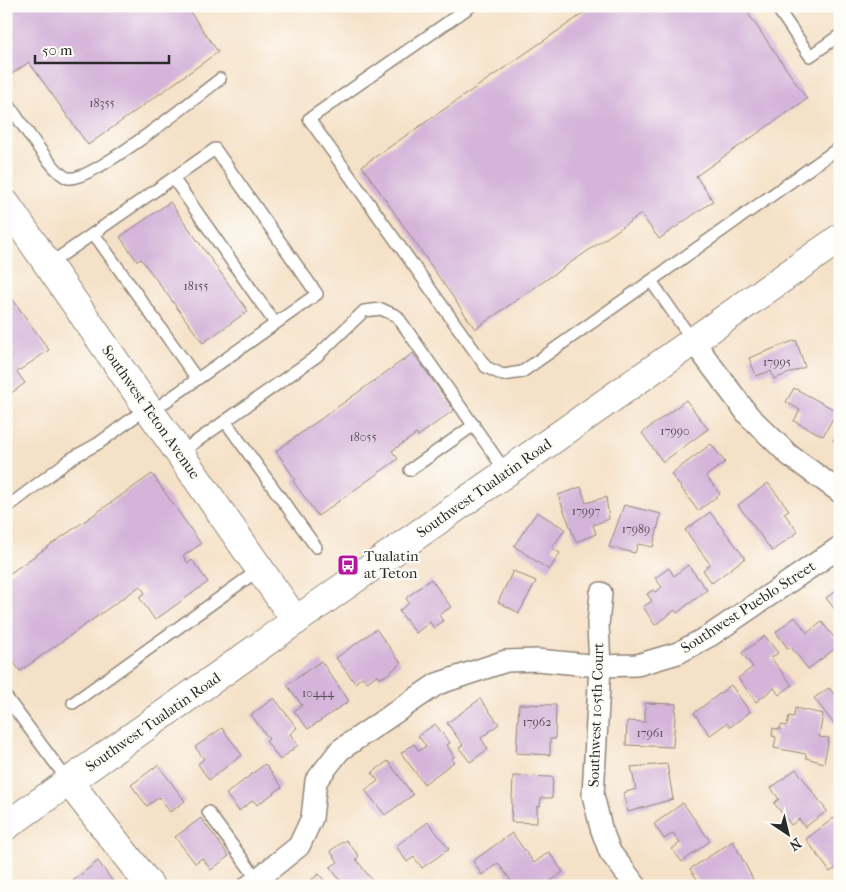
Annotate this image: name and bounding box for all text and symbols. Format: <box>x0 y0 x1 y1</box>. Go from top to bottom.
scale bar <box>35 32 169 64</box>
text: 50 m <box>42 41 73 59</box>
house number: 18355 <box>89 96 115 110</box>
house number: 18155 <box>184 279 208 293</box>
street label: Southwest Teton Avenue <box>98 342 204 483</box>
house number: 17995 <box>763 355 791 369</box>
house number: 17990 <box>660 424 690 438</box>
house number: 18055 <box>349 430 377 444</box>
street label: Southwest Tualatin Road <box>413 434 556 542</box>
house number: 17997 <box>572 504 600 518</box>
house number: 17989 <box>622 522 650 536</box>
place label: Tualatin at Teton <box>364 547 419 582</box>
bus stop icon: Tualatin at Teton <box>336 553 360 577</box>
street label: Southwest Pueblo Street <box>677 556 819 657</box>
street label: Southwest 105th Court <box>584 642 608 787</box>
street label: Southwest Tualatin Road <box>82 668 225 776</box>
house number: 10444 <box>302 686 335 700</box>
house number: 17962 <box>522 715 552 729</box>
house number: 17961 <box>636 726 664 740</box>
north arrow <box>764 810 814 860</box>
text: N <box>786 834 804 854</box>

